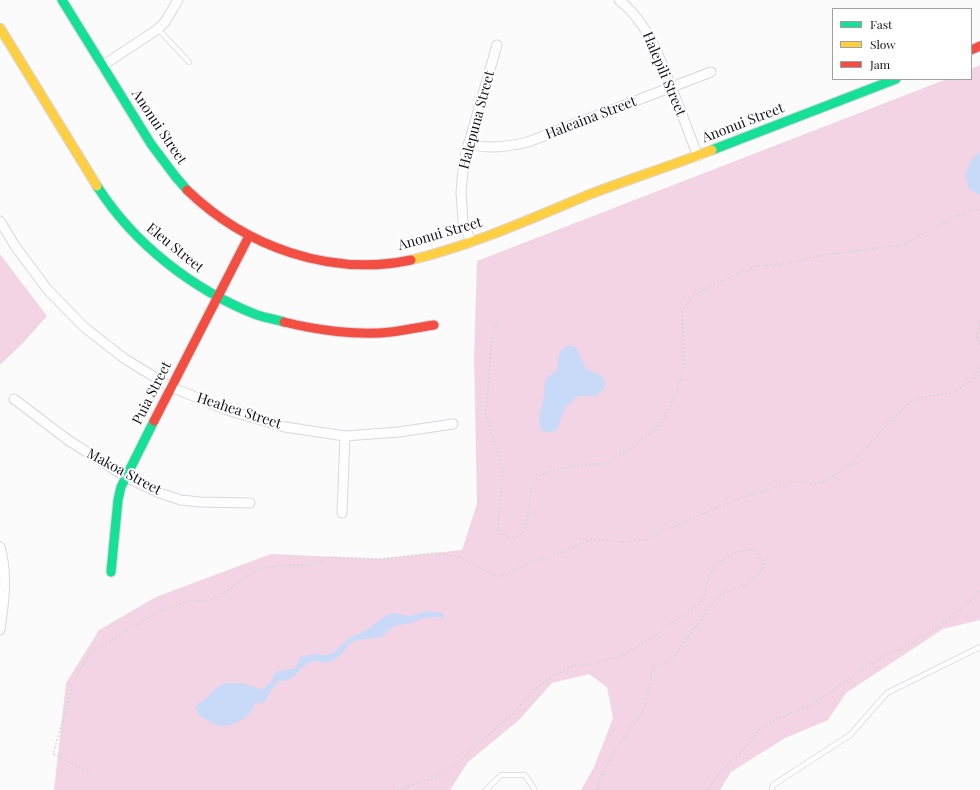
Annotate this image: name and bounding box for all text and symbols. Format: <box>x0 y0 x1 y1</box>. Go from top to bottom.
legend <box>832 8 972 80</box>
text: Fast <box>870 16 892 32</box>
street label: Halepili Street <box>639 29 689 119</box>
text: Slow <box>870 36 896 52</box>
text: Jam <box>870 56 890 72</box>
street label: Halepuna Street <box>456 69 498 171</box>
street label: Anonui Street <box>128 86 190 168</box>
street label: Haleaina Street <box>543 93 639 143</box>
street label: Anonui Street <box>700 100 786 146</box>
street label: Anonui Street <box>396 214 484 254</box>
street label: Eleu Street <box>143 220 207 276</box>
street label: Puia Street <box>129 359 175 427</box>
street label: Heahea Street <box>195 389 283 433</box>
street label: Makoa Street <box>84 445 164 499</box>

